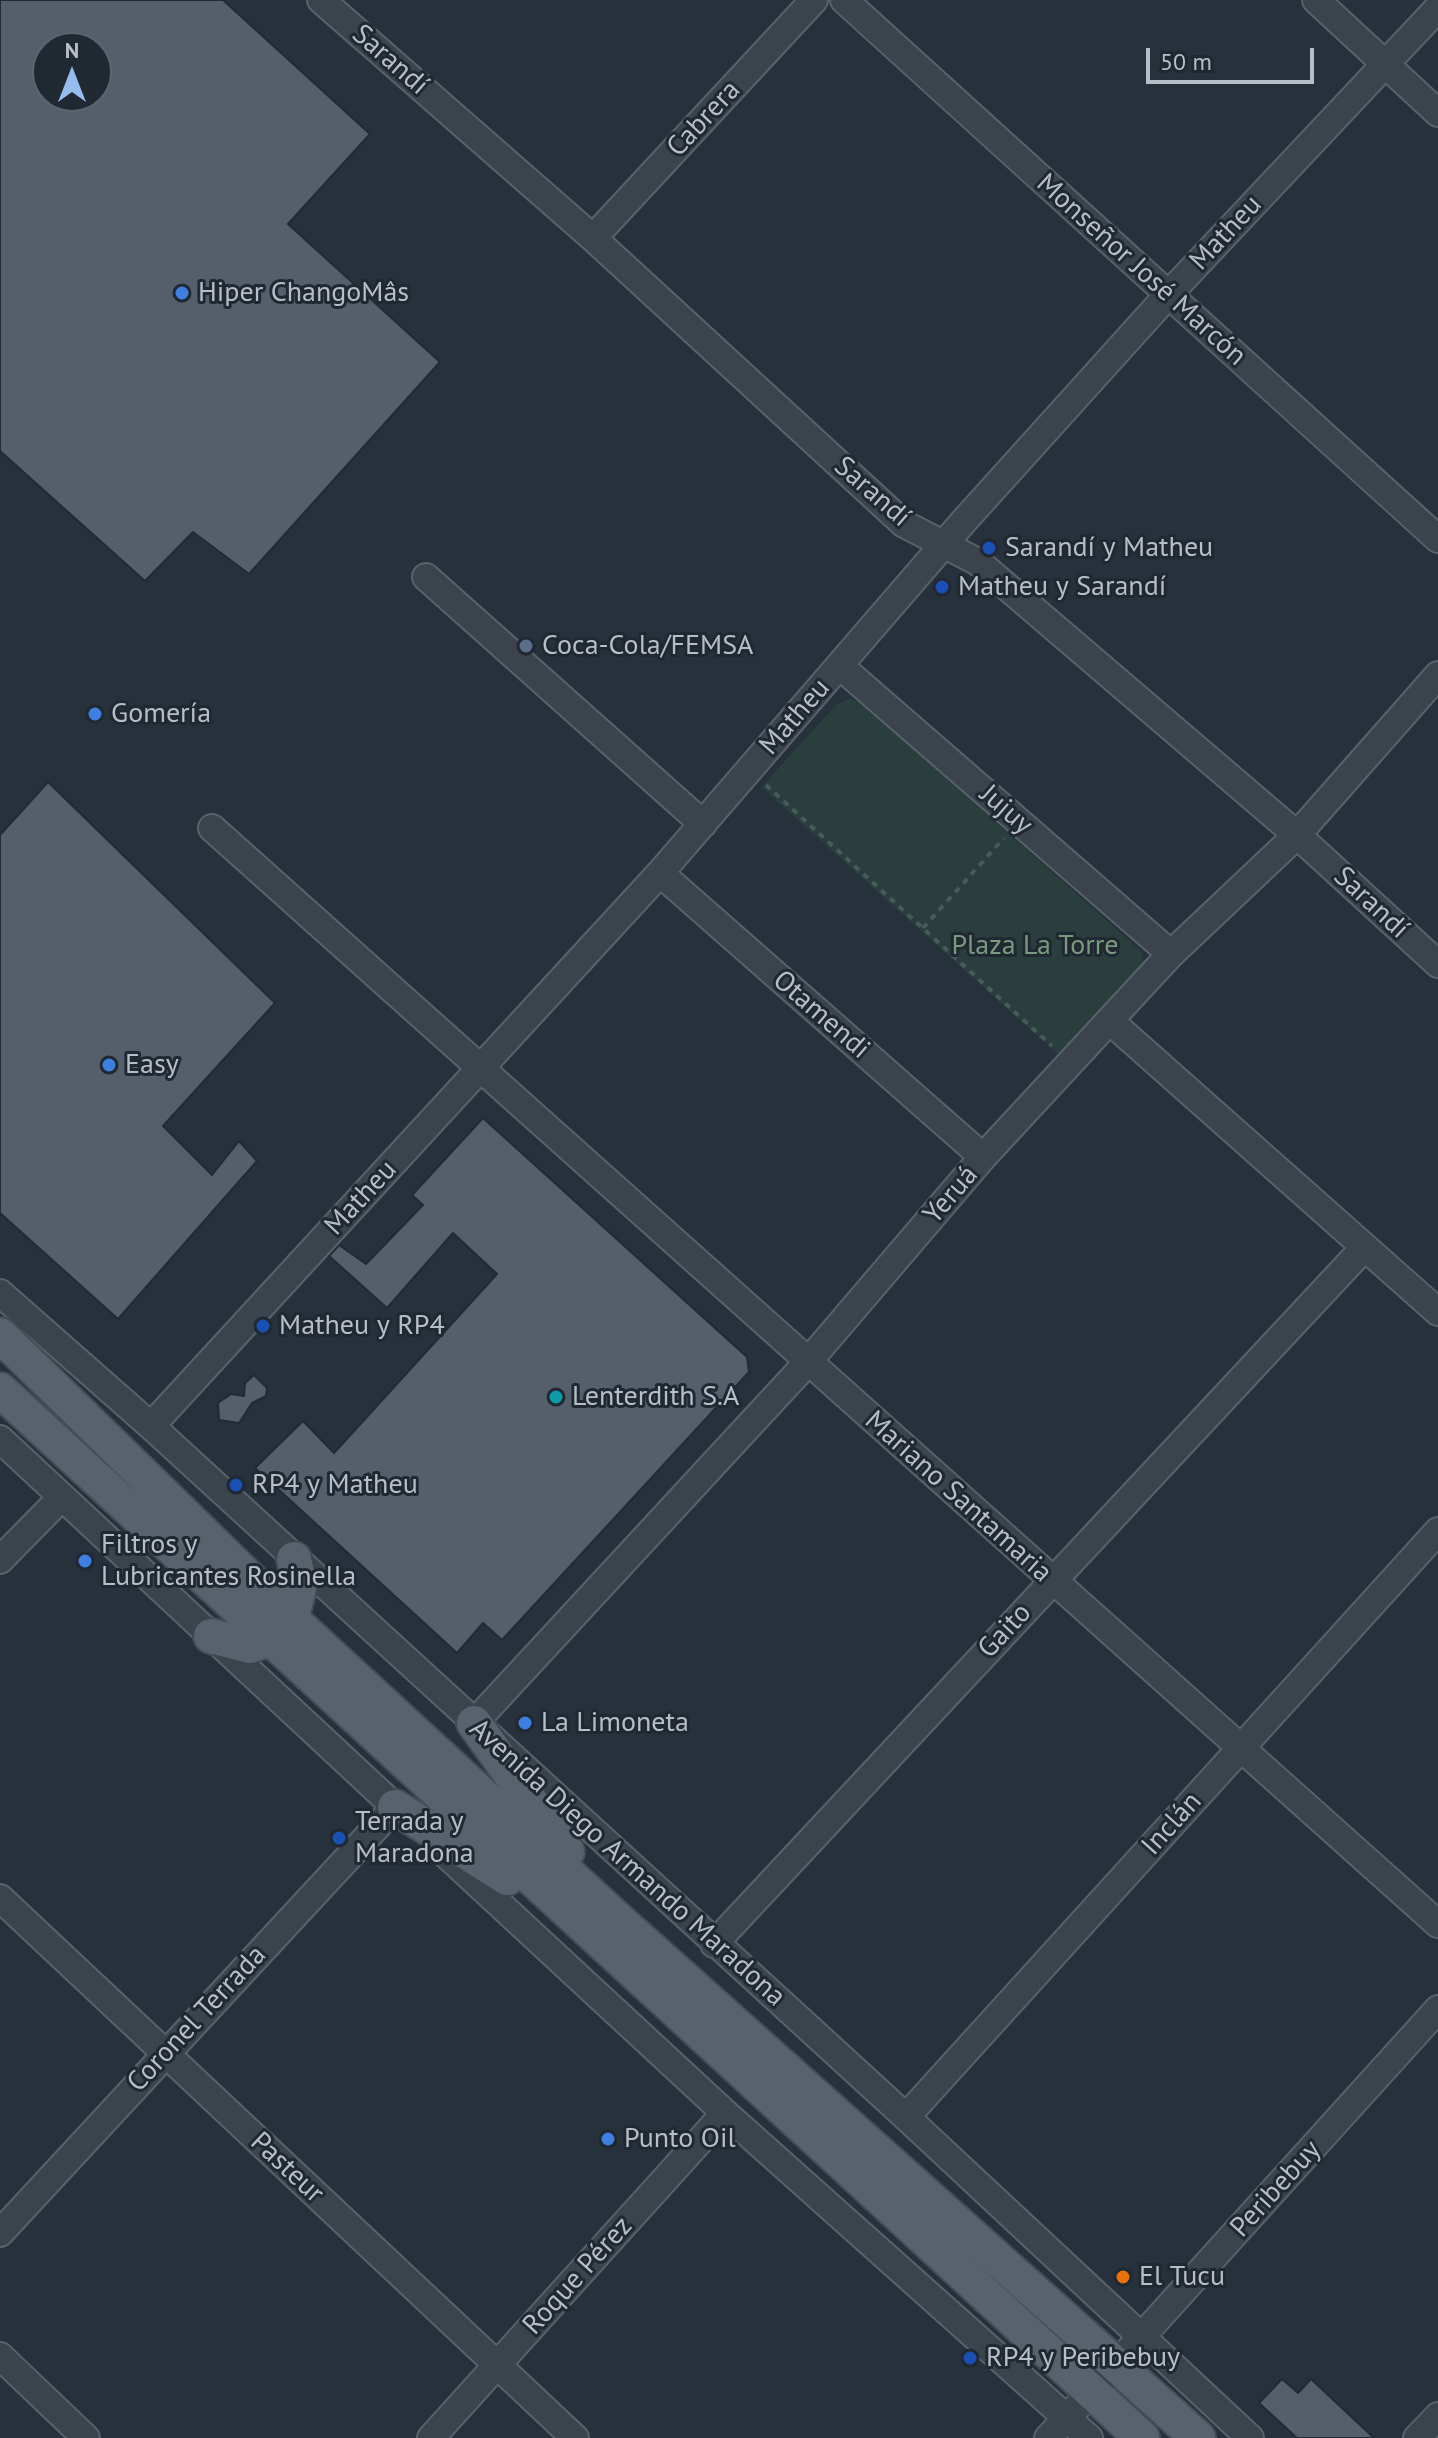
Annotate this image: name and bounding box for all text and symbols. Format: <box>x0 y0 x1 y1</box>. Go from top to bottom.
street label: Sarandí <box>345 18 435 102</box>
north arrow <box>32 32 112 112</box>
scale bar <box>1150 32 1318 82</box>
text: N <box>65 36 79 64</box>
text: 50 m <box>1160 46 1212 77</box>
street label: Cabrera <box>660 74 748 164</box>
street label: Monseñor José Marcón <box>1029 167 1253 373</box>
street label: Matheu <box>1183 189 1269 277</box>
place label: Hiper ChangoMâs <box>198 276 409 310</box>
marker: Hiper ChangoMâs <box>173 284 191 302</box>
street label: Sarandí <box>827 450 917 534</box>
place label: Sarandí y Matheu <box>1005 531 1213 565</box>
marker: Sarandí y Matheu <box>980 539 998 557</box>
place label: Matheu y Sarandí <box>958 570 1166 604</box>
marker: Matheu y Sarandí <box>933 578 951 596</box>
place label: Coca-Cola/FEMSA <box>542 629 753 663</box>
marker: Coca-Cola/FEMSA <box>517 637 535 655</box>
street label: Matheu <box>753 672 837 762</box>
place label: Gomería <box>111 697 211 731</box>
marker: Gomería <box>86 705 104 723</box>
street label: Jujuy <box>973 778 1039 842</box>
street label: Sarandí <box>1327 860 1415 946</box>
park label: Plaza La Torre <box>951 929 1119 963</box>
street label: Otamendi <box>766 964 876 1066</box>
place label: Easy <box>125 1048 179 1082</box>
marker: Easy <box>100 1056 118 1074</box>
street label: Matheu <box>318 1154 404 1242</box>
street label: Yeruá <box>917 1159 985 1231</box>
place label: Matheu y RP4 <box>279 1309 445 1343</box>
marker: Matheu y RP4 <box>254 1317 272 1335</box>
place label: Lenterdith S.A <box>572 1380 739 1414</box>
marker: Lenterdith S.A <box>547 1388 565 1406</box>
street label: Mariano Santamaria <box>858 1404 1058 1590</box>
place label: RP4 y Matheu <box>252 1468 418 1502</box>
marker: RP4 y Matheu <box>227 1476 245 1494</box>
place label: Filtros y Lubricantes Rosinella <box>101 1528 356 1594</box>
marker: Filtros y Lubricantes Rosinella <box>76 1552 94 1570</box>
street label: Gaito <box>971 1597 1039 1665</box>
place label: La Limoneta <box>541 1706 689 1740</box>
street label: Avenida Diego Armando Maradona <box>462 1712 792 2014</box>
marker: La Limoneta <box>516 1714 534 1732</box>
street label: Inclán <box>1135 1785 1209 1863</box>
place label: Terrada y Maradona <box>355 1805 474 1871</box>
marker: Terrada y Maradona <box>330 1829 348 1847</box>
street label: Coronel Terrada <box>121 1939 273 2099</box>
place label: Punto Oil <box>624 2122 736 2156</box>
street label: Pasteur <box>243 2126 331 2210</box>
marker: Punto Oil <box>599 2130 617 2148</box>
street label: Peribebuy <box>1224 2134 1328 2244</box>
street label: Roque Pérez <box>516 2210 640 2342</box>
place label: El Tucu <box>1139 2260 1225 2294</box>
marker: El Tucu <box>1114 2268 1132 2286</box>
place label: RP4 y Peribebuy <box>986 2341 1180 2375</box>
marker: RP4 y Peribebuy <box>961 2349 979 2367</box>

